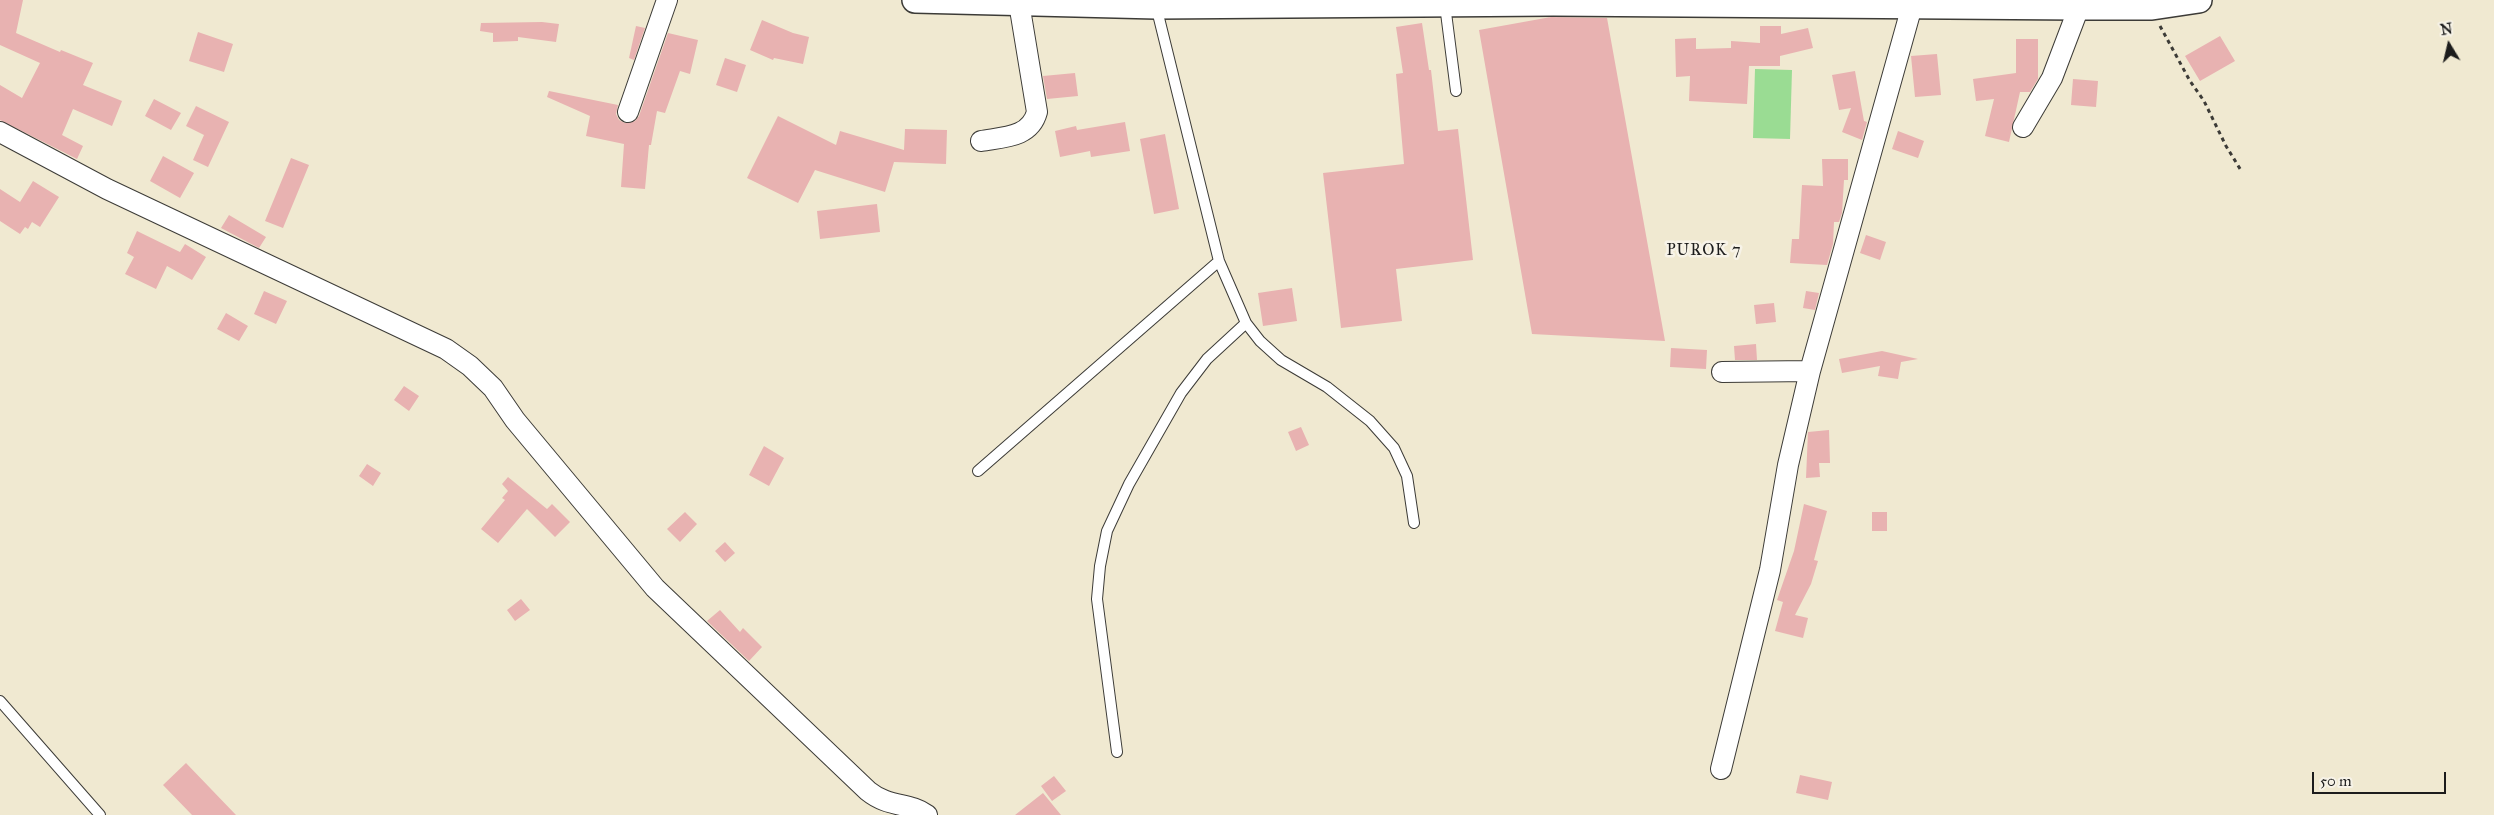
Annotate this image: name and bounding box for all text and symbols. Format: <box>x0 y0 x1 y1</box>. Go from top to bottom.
north arrow <box>2424 20 2474 70</box>
text: N <box>2439 20 2454 39</box>
district label: PUROK 7 <box>1666 241 1742 261</box>
scale bar <box>2314 762 2448 794</box>
text: 50 m <box>2320 772 2352 790</box>

